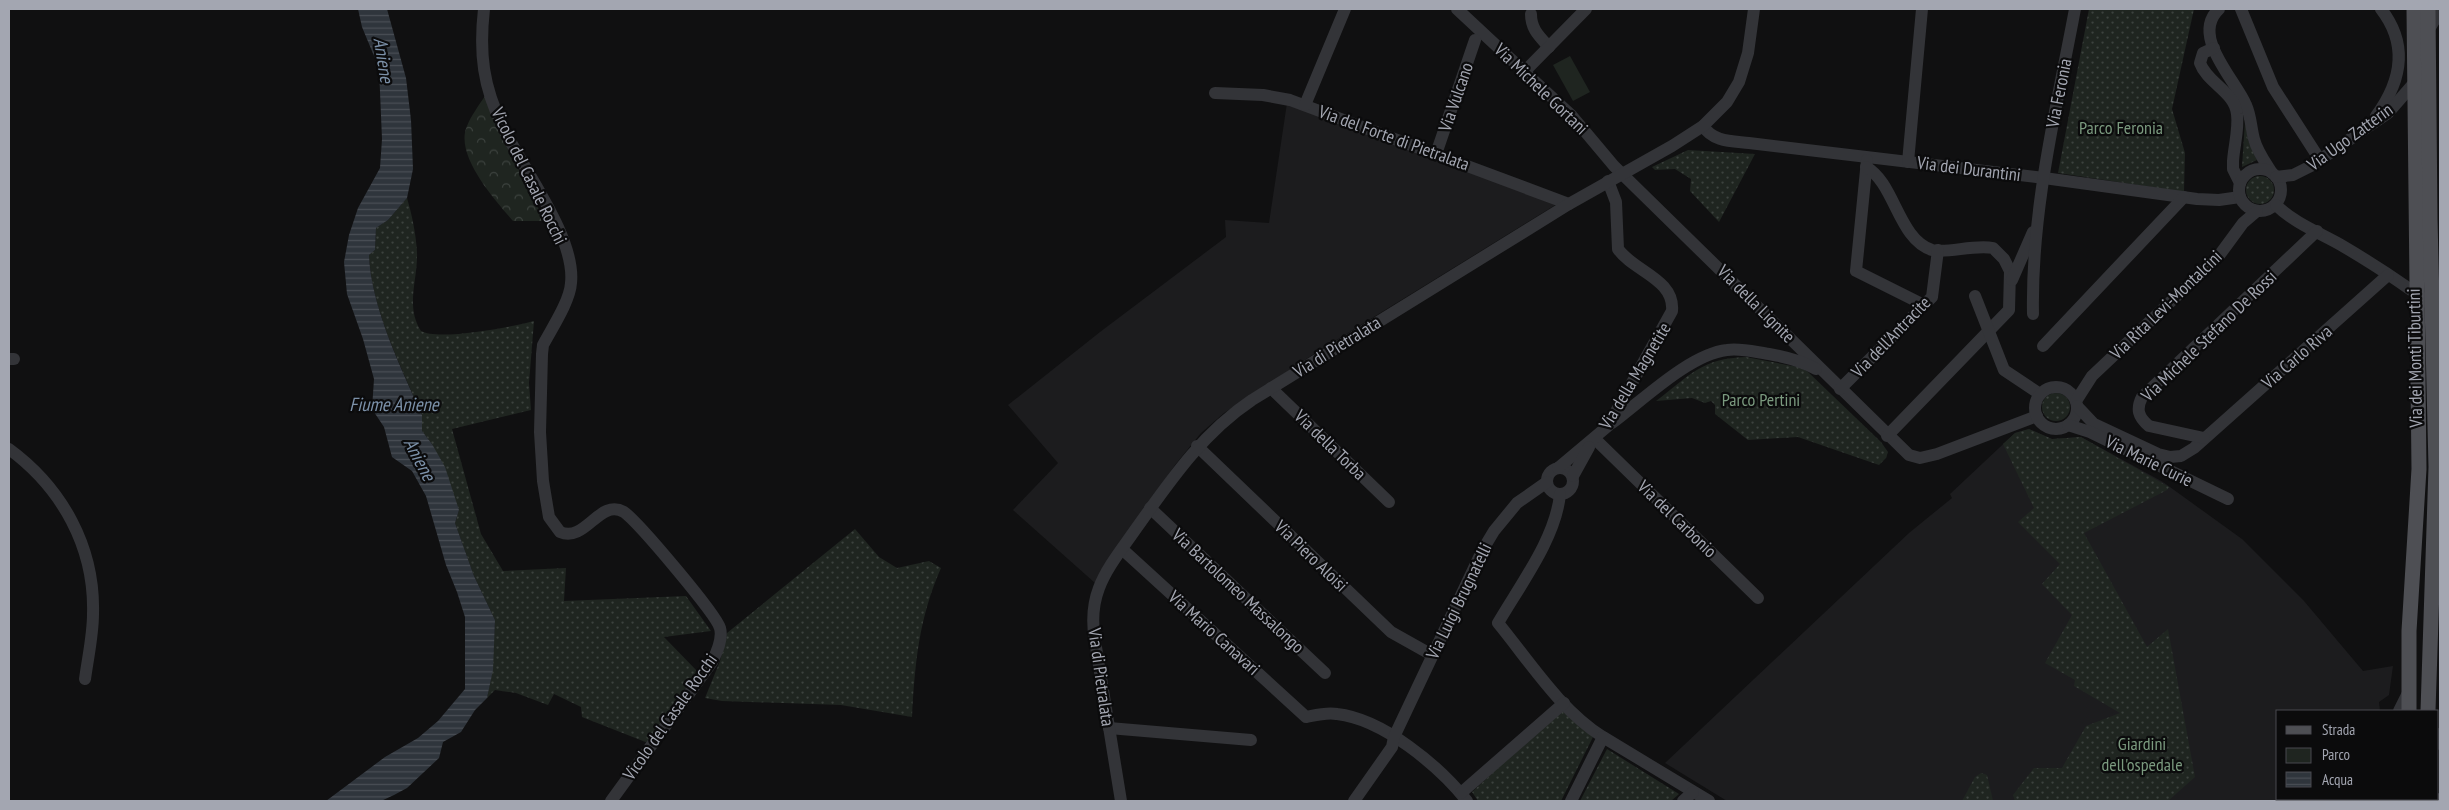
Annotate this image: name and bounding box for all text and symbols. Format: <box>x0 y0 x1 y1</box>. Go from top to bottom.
water label: Aniene <box>369 36 400 85</box>
street label: Via Michele Gortani <box>1489 37 1593 139</box>
street label: Via Feronia <box>2040 56 2076 130</box>
street label: Via Vulcano <box>1433 59 1478 135</box>
street label: Via Ugo Zatterin <box>2301 98 2397 176</box>
street label: Via del Forte di Pietralata <box>1315 99 1473 175</box>
street label: Vicolo del Casale Rocchi <box>486 103 572 248</box>
park label: Parco Feronia <box>2079 116 2163 139</box>
street label: Via dei Durantini <box>1915 151 2022 186</box>
street label: Via Rita Levi-Montalcini <box>2104 245 2227 365</box>
street label: Via della Lignite <box>1712 259 1800 348</box>
street label: Via Michele Stefano De Rossi <box>2135 265 2281 407</box>
street label: Via dei Monti Tiburtini <box>2402 288 2427 429</box>
street label: Via dell'Antracite <box>1845 291 1935 383</box>
street label: Via di Pietralata <box>1288 311 1385 383</box>
street label: Via della Magnetite <box>1593 318 1676 434</box>
street label: Via Carlo Riva <box>2256 320 2337 394</box>
park label: Parco Pertini <box>1722 388 1800 411</box>
water label: Fiume Aniene <box>349 392 440 416</box>
street label: Via della Torba <box>1289 404 1371 485</box>
street label: Via Marie Curie <box>2101 429 2197 492</box>
water label: Aniene <box>399 433 442 486</box>
street label: Via del Carbonio <box>1632 474 1722 562</box>
street label: Via Piero Aloisi <box>1269 514 1353 596</box>
street label: Via Bartolomeo Massalongo <box>1167 523 1310 658</box>
street label: Via Luigi Brugnatelli <box>1420 539 1497 663</box>
street label: Via Mario Canavari <box>1163 585 1265 680</box>
street label: Via di Pietralata <box>1083 625 1120 727</box>
street label: Vicolo del Casale Rocchi <box>617 649 722 785</box>
legend <box>2276 710 2439 800</box>
text: Strada <box>2322 720 2355 739</box>
park label: Giardini dell'ospedale <box>2101 732 2183 776</box>
text: Parco <box>2322 745 2350 764</box>
text: Acqua <box>2322 770 2353 789</box>

